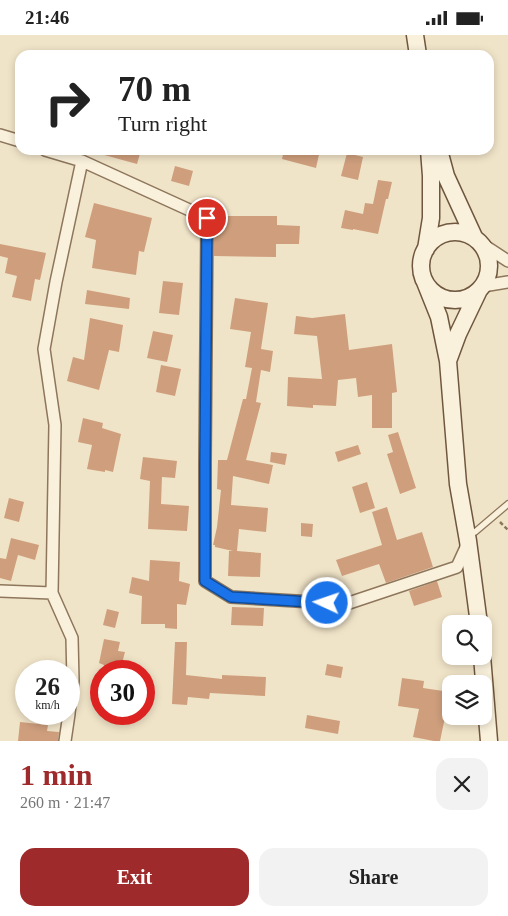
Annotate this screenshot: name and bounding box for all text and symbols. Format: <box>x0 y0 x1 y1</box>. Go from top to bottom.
text: 21:46 <box>25 7 69 28</box>
icon: right <box>35 70 100 135</box>
text: 70 m <box>118 70 191 109</box>
text: Turn right <box>118 111 207 136</box>
pin <box>186 197 228 239</box>
icon: arrive <box>193 204 221 232</box>
position arrow <box>300 576 352 628</box>
map controls <box>442 615 492 725</box>
button: search <box>442 615 492 665</box>
speed limit sign: 30 <box>90 660 155 725</box>
text: 26 <box>35 673 60 700</box>
button: layers <box>442 675 492 725</box>
text: km/h <box>35 698 60 712</box>
text: 1 min <box>20 758 93 791</box>
button: close <box>436 758 488 810</box>
text: 260 m · 21:47 <box>20 794 110 811</box>
button: Exit <box>20 848 249 906</box>
button: Share <box>259 848 488 906</box>

